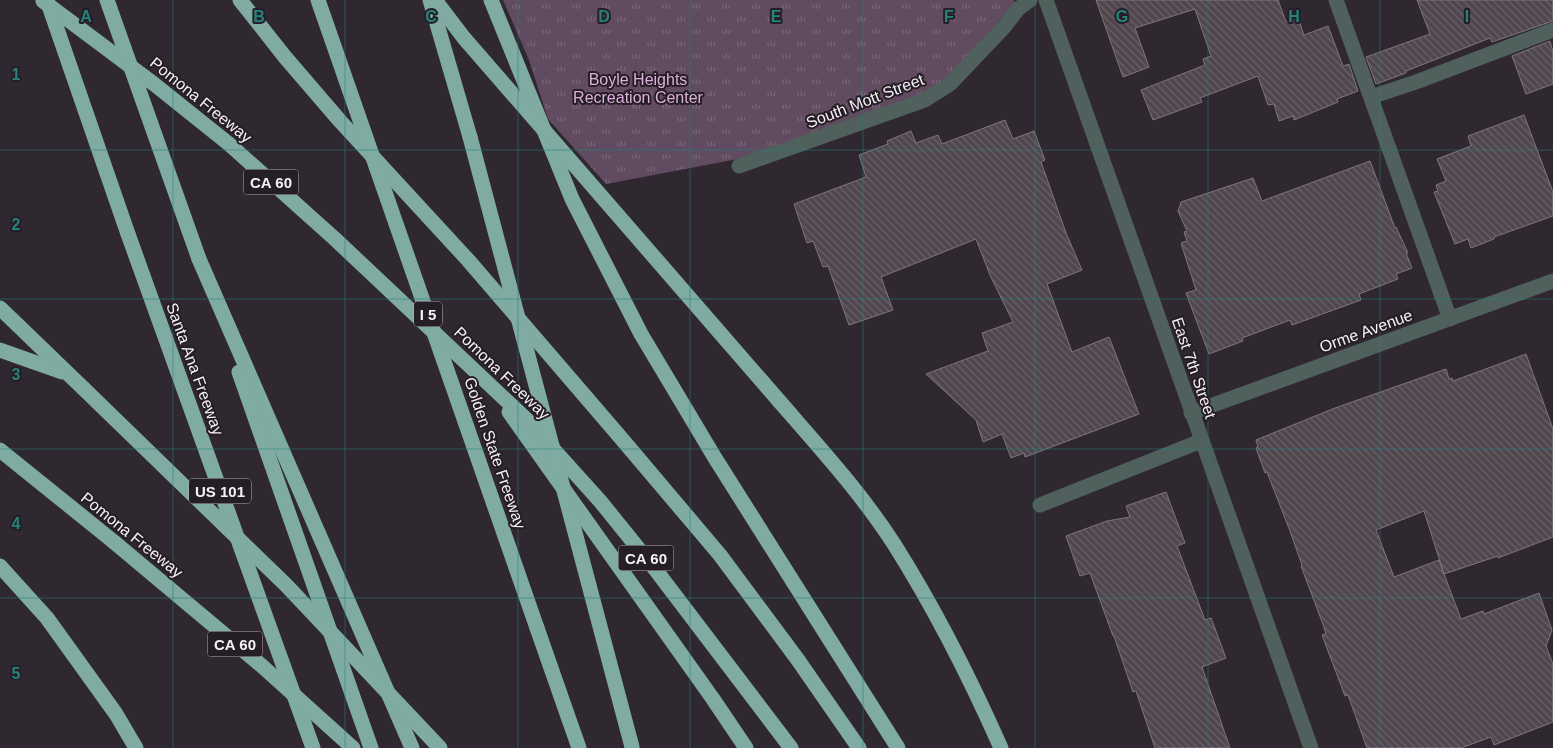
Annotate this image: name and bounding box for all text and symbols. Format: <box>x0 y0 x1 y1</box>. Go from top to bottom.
text: A <box>80 8 92 25</box>
text: B <box>253 8 265 25</box>
text: C <box>425 8 437 25</box>
text: D <box>598 8 610 25</box>
text: E <box>771 8 782 25</box>
text: F <box>944 8 954 25</box>
text: G <box>1116 8 1128 25</box>
text: H <box>1288 8 1300 25</box>
text: I <box>1465 8 1469 25</box>
street label: Pomona Freeway <box>147 54 255 146</box>
text: 1 <box>12 66 21 83</box>
park label: Boyle Heights Recreation Center <box>573 71 704 106</box>
street label: South Mott Street <box>804 71 927 131</box>
road number: CA 60 <box>244 170 298 194</box>
text: 2 <box>12 216 21 233</box>
street label: Santa Ana Freeway <box>163 300 227 438</box>
road number: I 5 <box>414 302 442 326</box>
street label: Orme Avenue <box>1317 306 1415 356</box>
street label: East 7th Street <box>1169 315 1219 421</box>
street label: Pomona Freeway <box>451 323 553 423</box>
text: 3 <box>12 366 21 383</box>
street label: Golden State Freeway <box>461 375 529 531</box>
road number: US 101 <box>189 478 251 504</box>
street label: Pomona Freeway <box>78 489 186 581</box>
text: 4 <box>12 515 21 532</box>
road number: CA 60 <box>618 546 674 570</box>
road number: CA 60 <box>208 632 262 656</box>
text: 5 <box>12 665 21 682</box>

